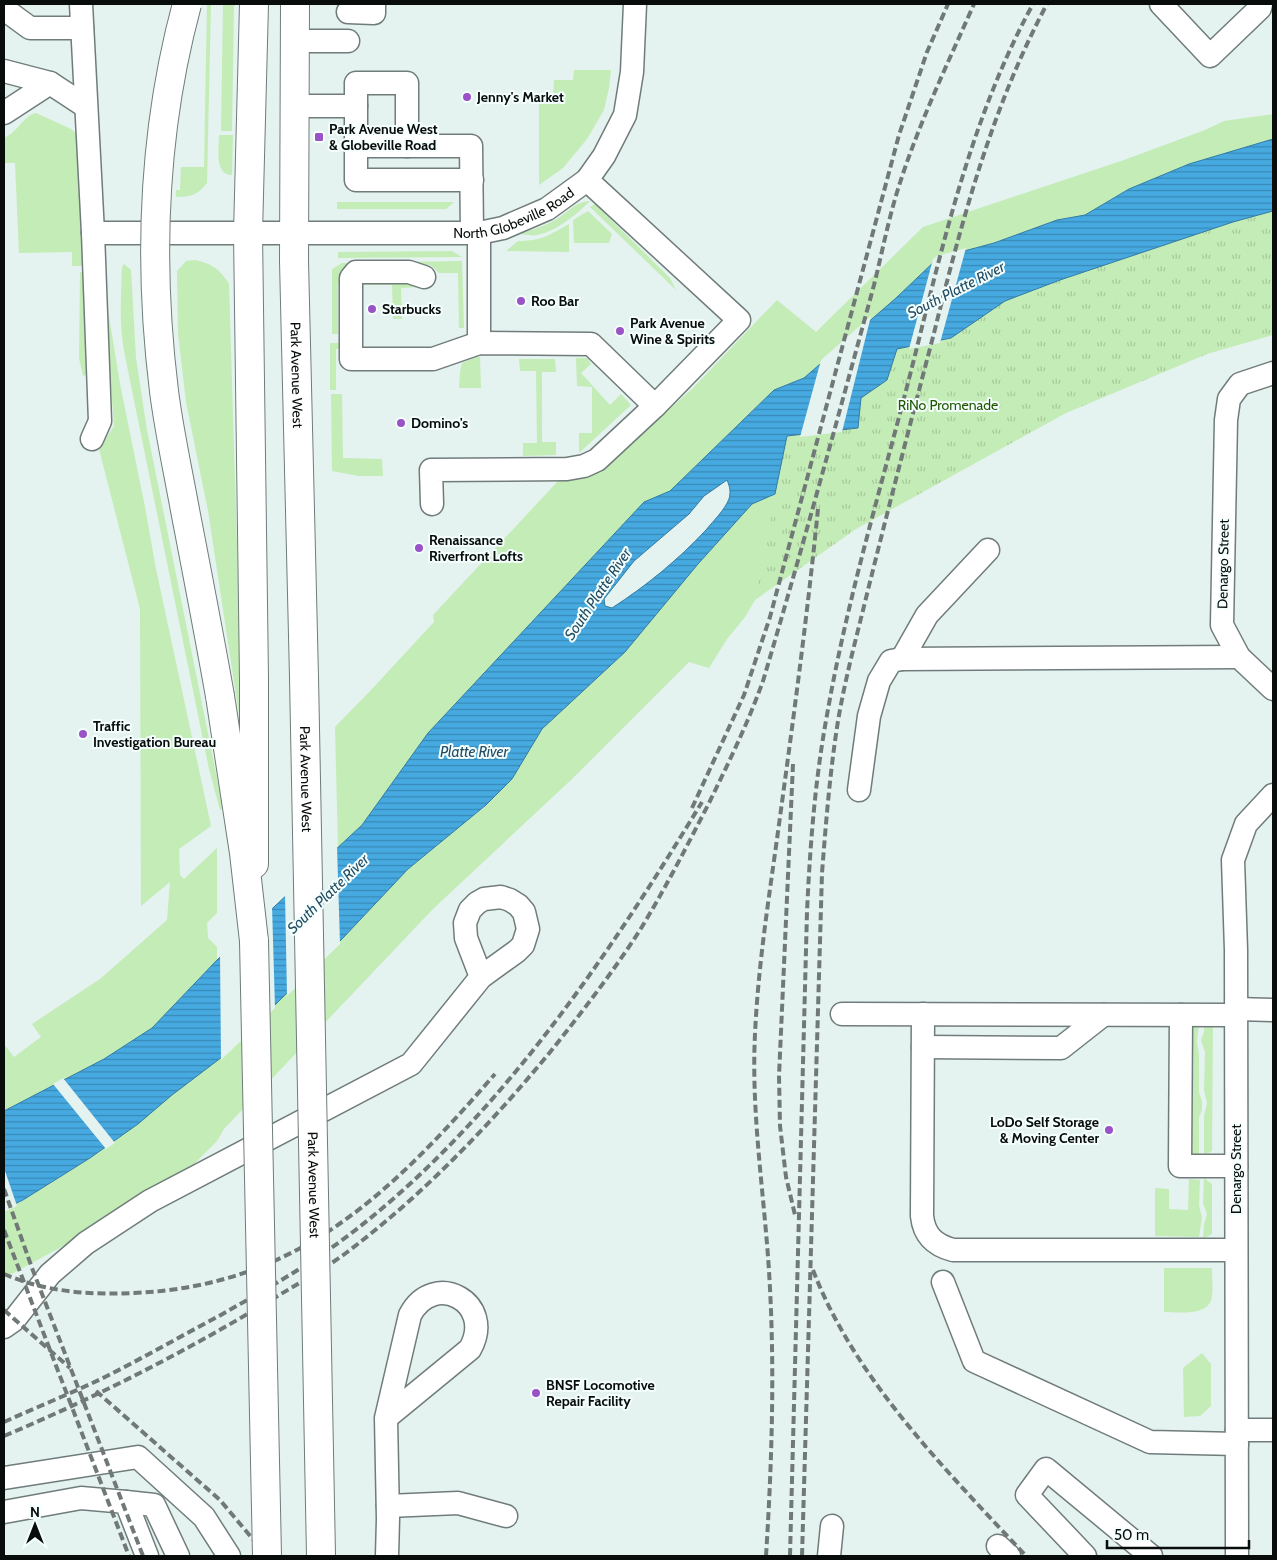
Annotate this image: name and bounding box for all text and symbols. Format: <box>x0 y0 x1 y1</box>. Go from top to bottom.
place label: Jenny's Market <box>476 88 564 106</box>
marker: Jenny's Market <box>461 91 473 103</box>
place label: Park Avenue West & Globeville Road <box>329 120 438 154</box>
marker: Park Avenue West & Globeville Road <box>313 131 325 143</box>
street label: North Globeville Road <box>453 183 578 242</box>
water label: South Platte River <box>904 257 1009 322</box>
place label: Roo Bar <box>531 292 579 310</box>
marker: Roo Bar <box>515 295 527 307</box>
place label: Starbucks <box>382 300 441 318</box>
marker: Starbucks <box>366 303 378 315</box>
place label: Park Avenue Wine & Spirits <box>630 314 715 348</box>
street label: Park Avenue West <box>286 322 307 429</box>
marker: Park Avenue Wine & Spirits <box>614 325 626 337</box>
park label: RiNo Promenade <box>898 396 998 414</box>
place label: Domino's <box>411 414 468 432</box>
marker: Domino's <box>395 417 407 429</box>
street label: Denargo Street <box>1213 519 1233 609</box>
place label: Renaissance Riverfront Lofts <box>429 531 523 565</box>
marker: Renaissance Riverfront Lofts <box>413 542 425 554</box>
water label: South Platte River <box>561 544 636 643</box>
place label: Traffic Investigation Bureau <box>93 717 216 751</box>
street label: Park Avenue West <box>296 726 316 833</box>
marker: Traffic Investigation Bureau <box>77 728 89 740</box>
water label: Platte River <box>440 743 509 761</box>
water label: South Platte River <box>283 850 374 937</box>
place label: LoDo Self Storage & Moving Center <box>990 1113 1099 1147</box>
marker: LoDo Self Storage & Moving Center <box>1103 1124 1115 1136</box>
street label: Denargo Street <box>1227 1124 1245 1214</box>
street label: Park Avenue West <box>304 1132 324 1239</box>
place label: BNSF Locomotive Repair Facility <box>546 1376 655 1410</box>
marker: BNSF Locomotive Repair Facility <box>530 1387 542 1399</box>
north arrow <box>10 1500 60 1550</box>
text: N <box>30 1503 40 1521</box>
scale bar <box>1107 1518 1250 1550</box>
text: 50 m <box>1114 1526 1149 1544</box>

